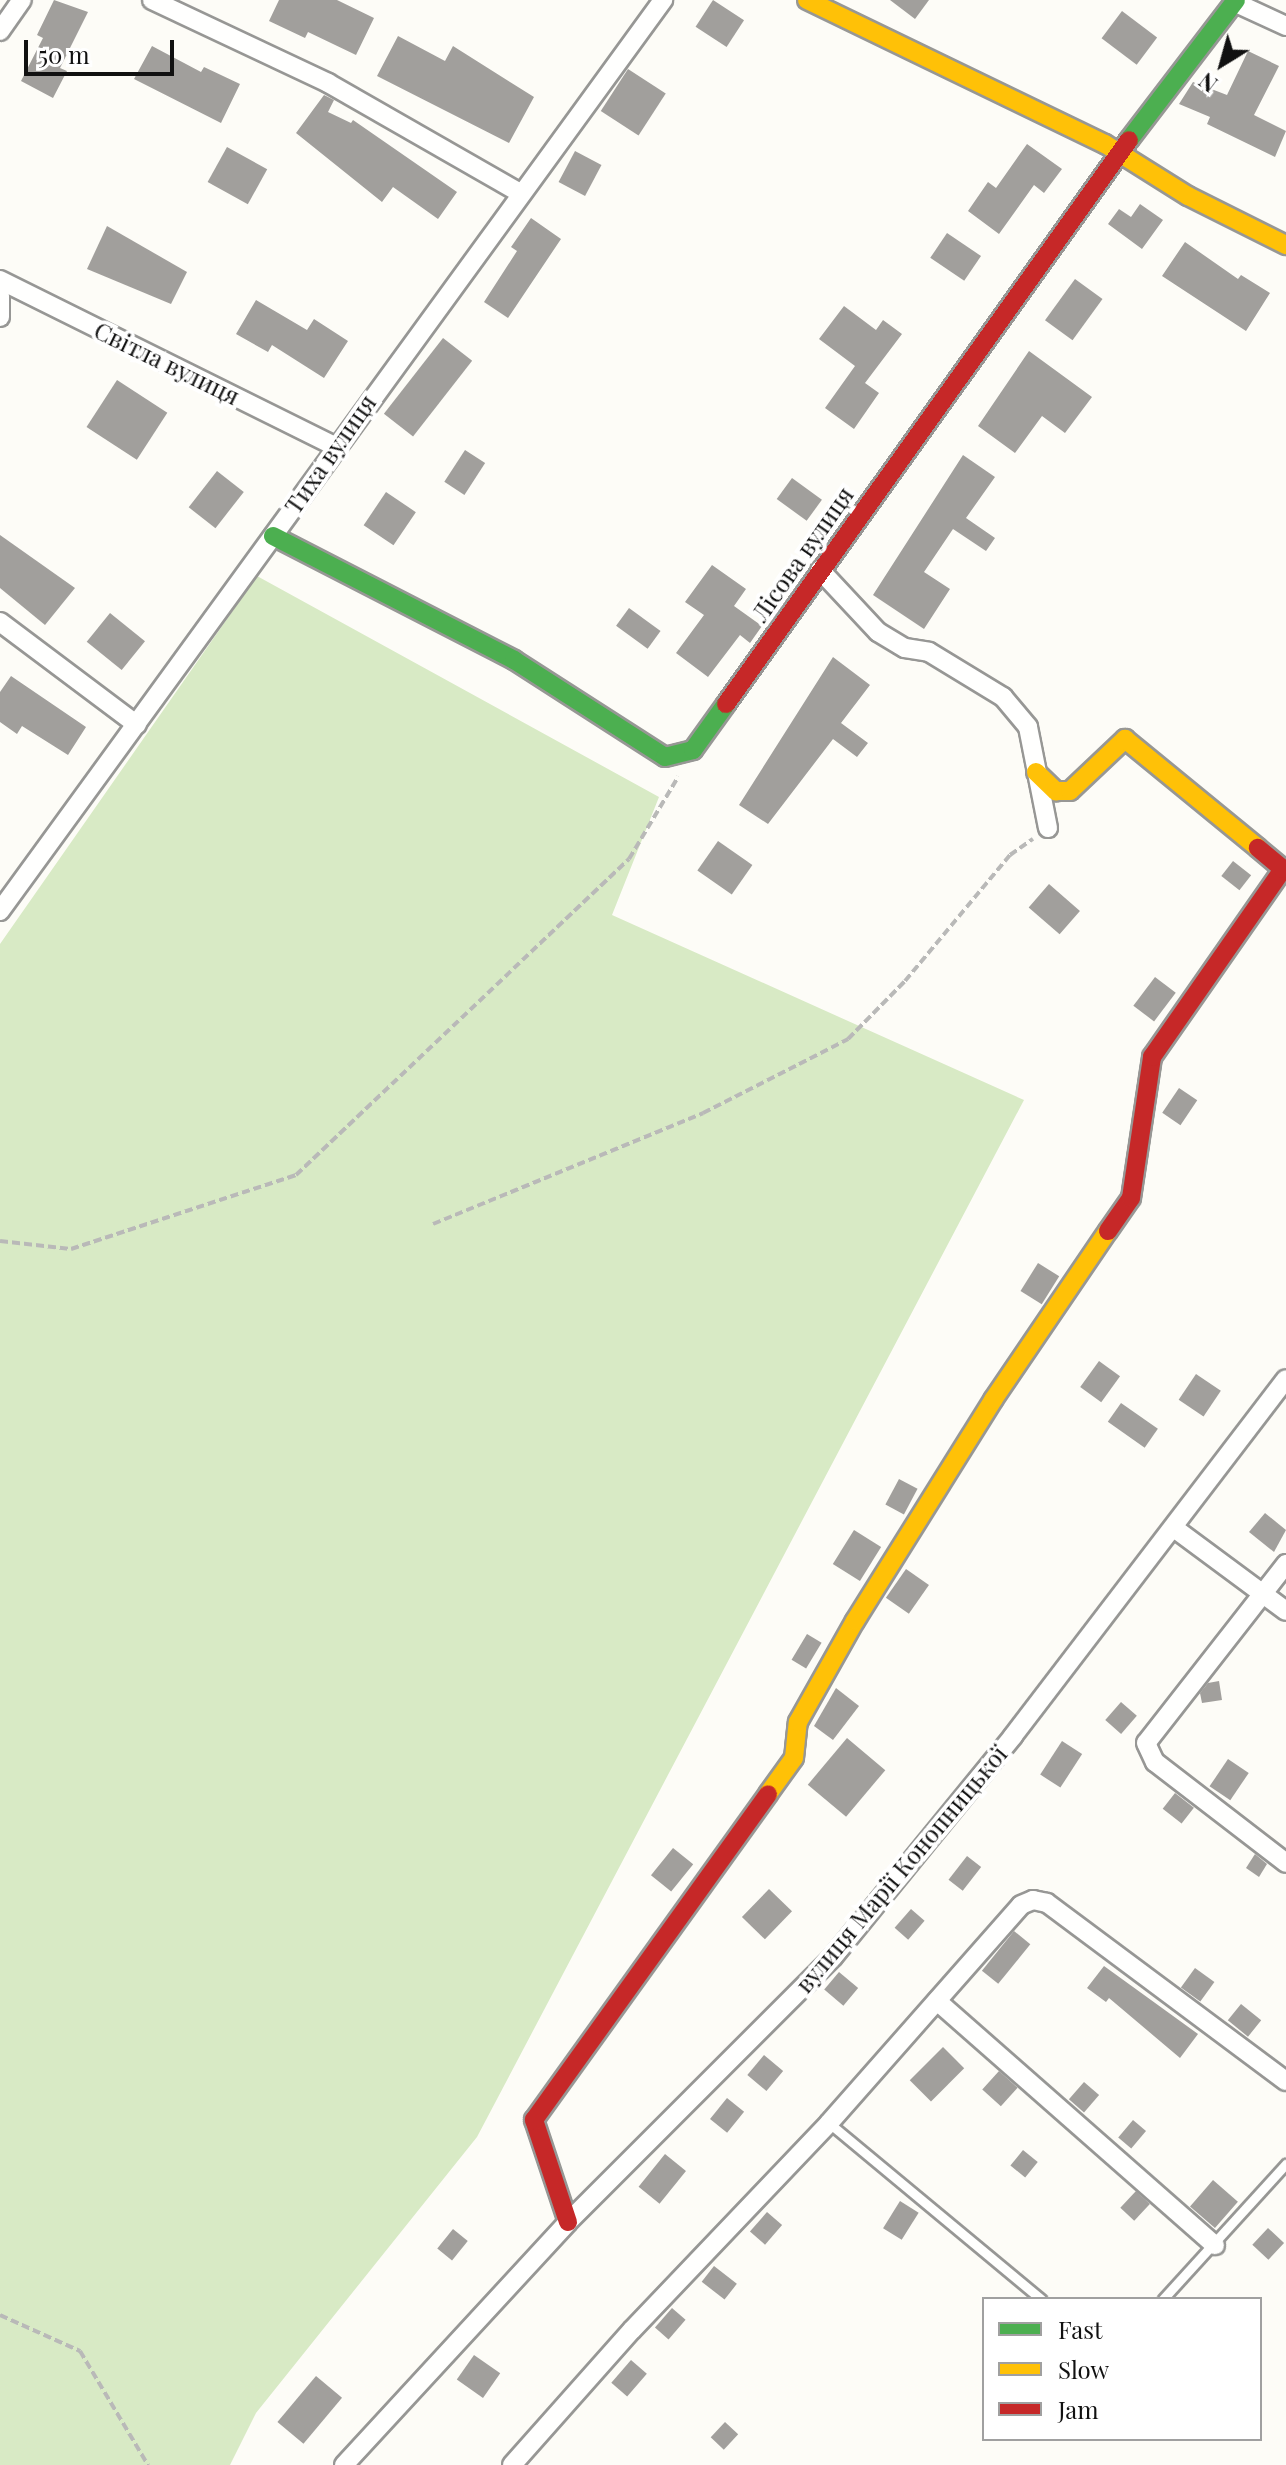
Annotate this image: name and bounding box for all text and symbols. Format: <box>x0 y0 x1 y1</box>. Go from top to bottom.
scale bar <box>28 24 178 74</box>
north arrow <box>1182 24 1262 104</box>
text: 50 m <box>38 38 90 70</box>
text: N <box>1192 66 1223 100</box>
street label: Світла вулиця <box>90 315 244 411</box>
street label: Тиха вулиця <box>278 389 382 519</box>
street label: Лісова вулиця <box>745 481 859 627</box>
street label: вулиця Марії Конопницької <box>789 1740 1013 1998</box>
legend <box>982 2297 1262 2441</box>
text: Fast <box>1058 2313 1103 2345</box>
text: Slow <box>1058 2353 1109 2385</box>
text: Jam <box>1058 2393 1099 2425</box>

